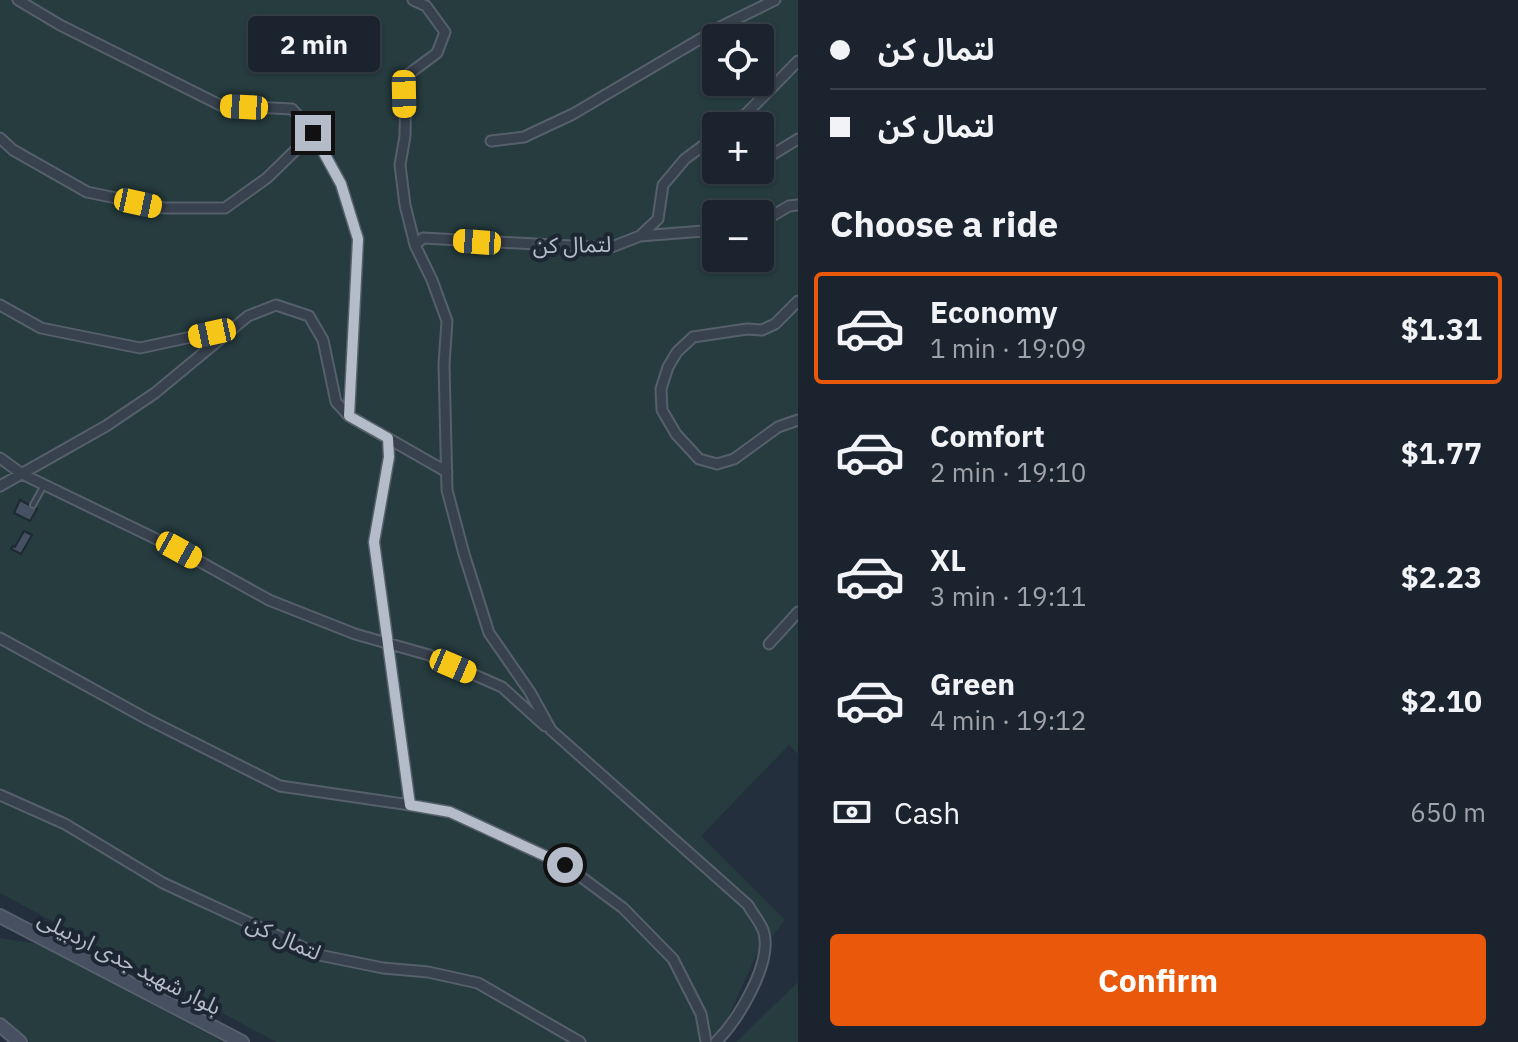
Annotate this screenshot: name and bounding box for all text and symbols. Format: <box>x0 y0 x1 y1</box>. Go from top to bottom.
callout: 2 min <box>247 17 379 73</box>
map controls <box>702 24 774 272</box>
button: locate <box>702 24 774 96</box>
text: 2 min <box>280 27 348 61</box>
text: لتمال کن <box>878 29 995 68</box>
car <box>392 70 416 118</box>
car <box>219 94 269 120</box>
text: لتمال کن <box>878 106 995 145</box>
button: + <box>702 112 774 184</box>
route end <box>295 115 331 151</box>
car <box>112 186 164 220</box>
button: − <box>702 200 774 272</box>
text: Choose a ride <box>830 200 1058 247</box>
car <box>452 228 502 256</box>
street label: لتمال کن <box>532 229 612 259</box>
icon: car <box>834 292 906 364</box>
text: Economy <box>930 292 1058 331</box>
text: $1.31 <box>1401 309 1482 348</box>
car <box>186 316 238 350</box>
text: 1 min · 19:09 <box>930 331 1086 365</box>
icon: car <box>834 416 906 488</box>
text: Comfort <box>930 416 1045 455</box>
text: $1.77 <box>1401 433 1482 472</box>
text: 2 min · 19:10 <box>930 455 1086 489</box>
car <box>152 528 206 572</box>
icon: car <box>834 540 906 612</box>
text: XL <box>930 540 966 579</box>
text: $2.23 <box>1401 557 1482 596</box>
text: 3 min · 19:11 <box>930 579 1086 613</box>
car <box>426 646 480 686</box>
icon: car <box>834 664 906 736</box>
text: Green <box>930 664 1015 703</box>
text: $2.10 <box>1401 681 1482 720</box>
text: 4 min · 19:12 <box>930 703 1086 737</box>
icon: cash <box>830 790 874 834</box>
text: Cash <box>894 793 960 832</box>
text: 650 m <box>1410 795 1486 829</box>
route start <box>547 847 583 883</box>
street label: بلوار شهید جدی اردبیلی <box>34 903 226 1021</box>
street label: لتمال کن <box>242 908 326 966</box>
button: Confirm <box>830 934 1486 1026</box>

